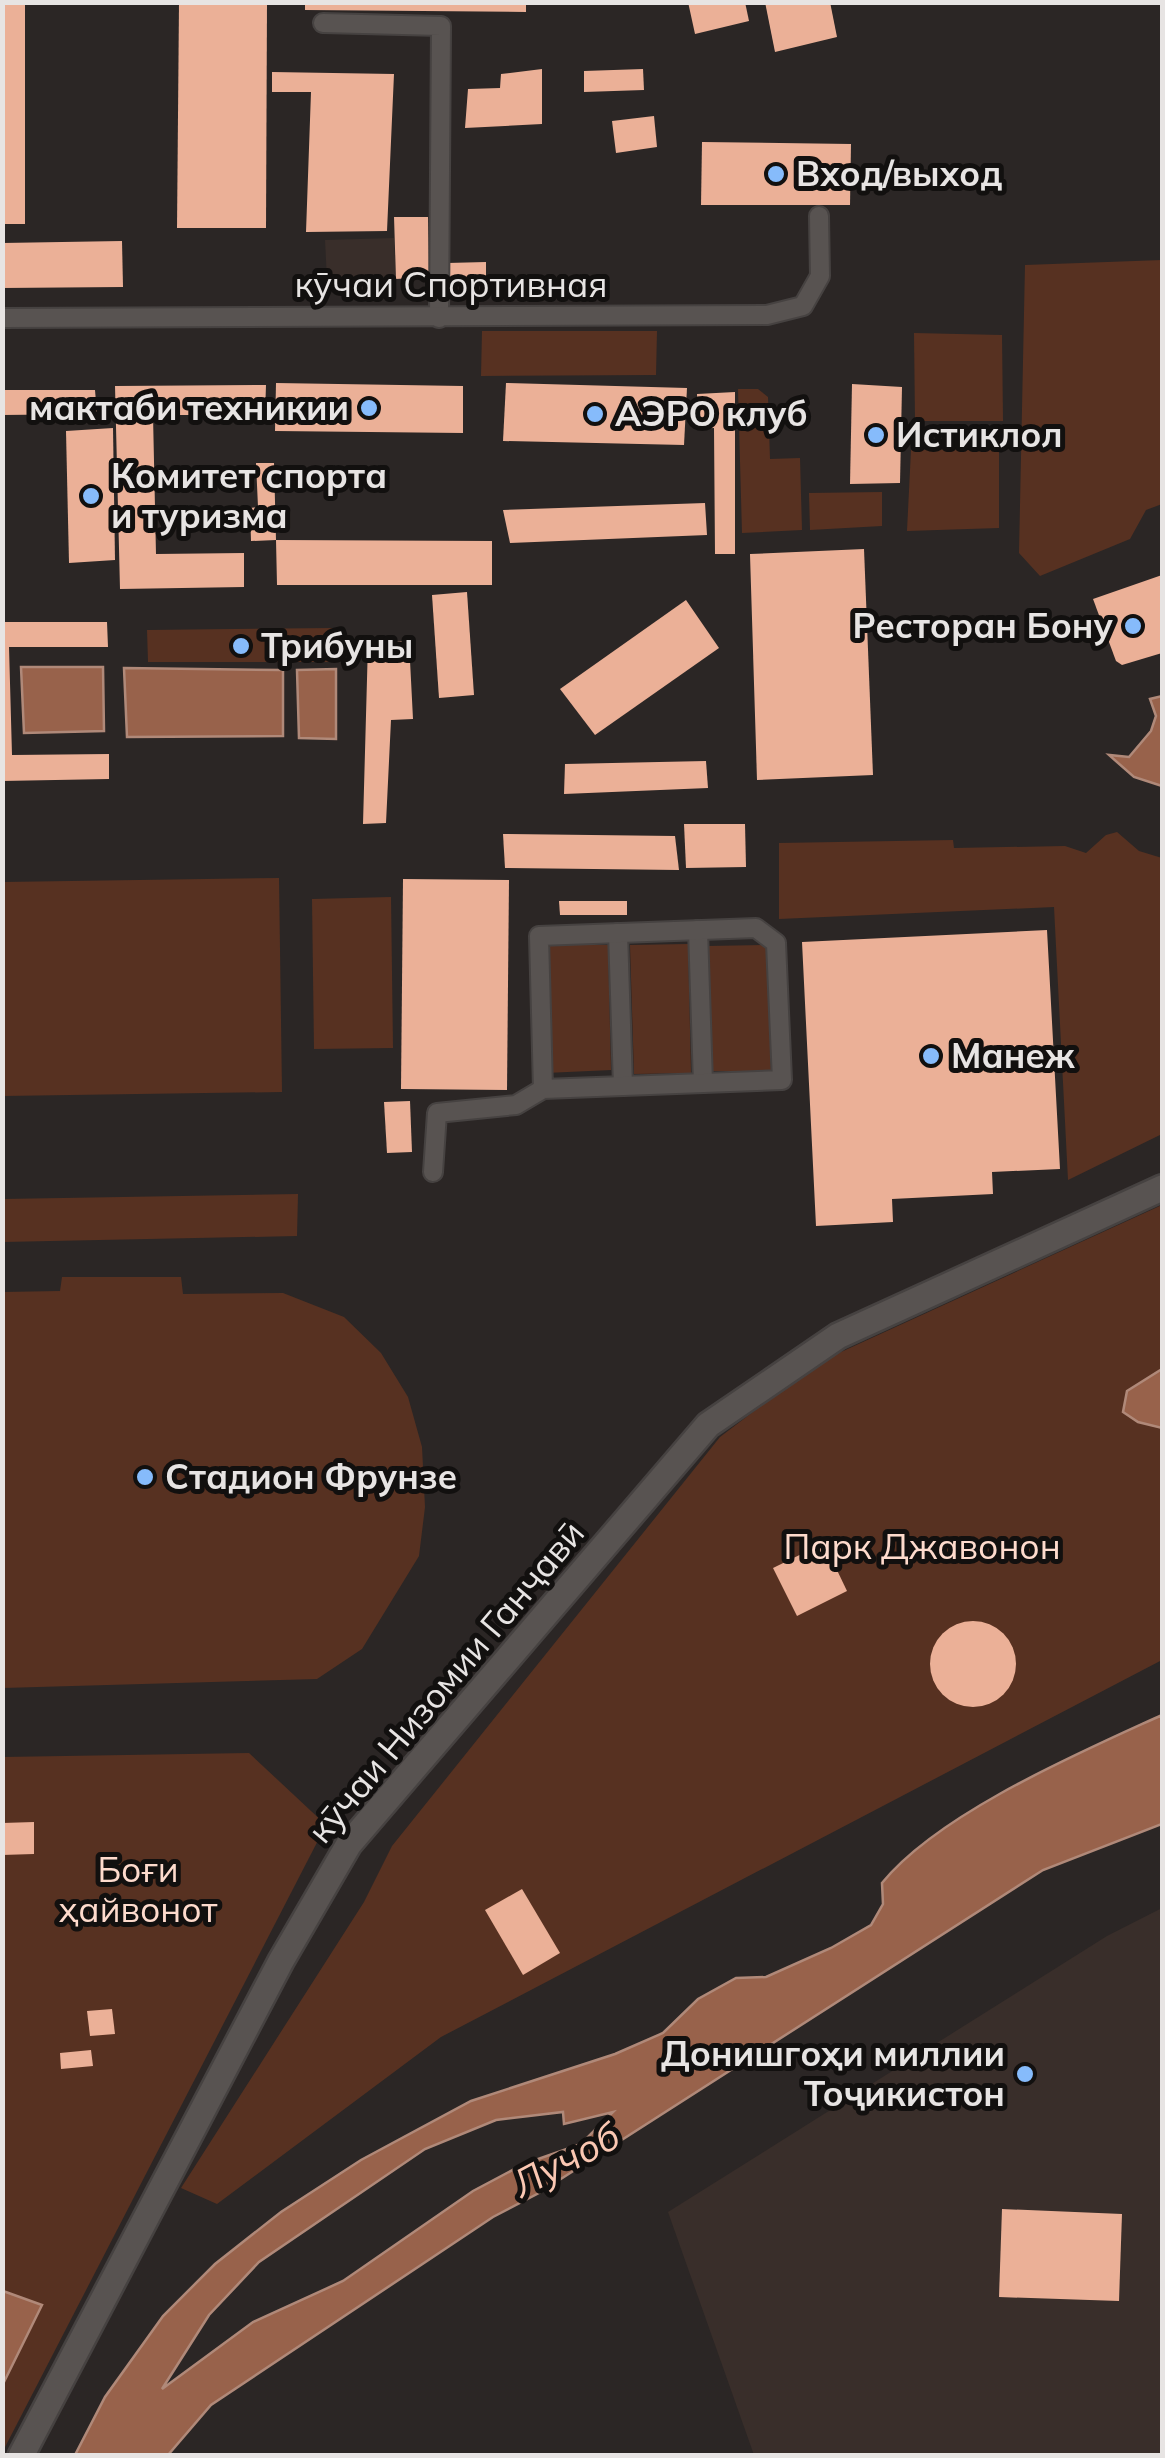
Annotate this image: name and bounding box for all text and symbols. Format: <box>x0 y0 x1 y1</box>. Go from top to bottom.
place label: Вход/выход <box>796 151 1002 195</box>
marker: Вход/выход <box>765 163 787 185</box>
street label: кӯчаи Спортивная <box>295 262 607 306</box>
place label: мактаби техникии <box>29 385 349 429</box>
place label: АЭРО клуб <box>615 391 808 435</box>
marker: мактаби техникии <box>358 397 380 419</box>
marker: АЭРО клуб <box>584 403 606 425</box>
place label: Истиклол <box>896 412 1062 456</box>
marker: Истиклол <box>865 424 887 446</box>
place label: Комитет спорта и туризма <box>111 453 387 537</box>
marker: Комитет спорта и туризма <box>80 485 102 507</box>
place label: Ресторан Бону <box>852 603 1113 647</box>
marker: Ресторан Бону <box>1122 615 1144 637</box>
place label: Трибуны <box>261 623 413 667</box>
marker: Трибуны <box>230 635 252 657</box>
place label: Манеж <box>951 1033 1075 1077</box>
marker: Манеж <box>920 1045 942 1067</box>
place label: Стадион Фрунзе <box>165 1454 457 1498</box>
marker: Стадион Фрунзе <box>134 1466 156 1488</box>
street label: кӯчаи Низомии Ганҷавӣ <box>297 1511 593 1851</box>
park label: Парк Джавонон <box>783 1524 1061 1568</box>
park label: Боғи ҳайвонот <box>58 1847 218 1931</box>
place label: Донишгоҳи миллии Тоҷикистон <box>661 2031 1005 2115</box>
marker: Донишгоҳи миллии Тоҷикистон <box>1014 2063 1036 2085</box>
water label: Лучоб <box>503 2111 628 2208</box>

